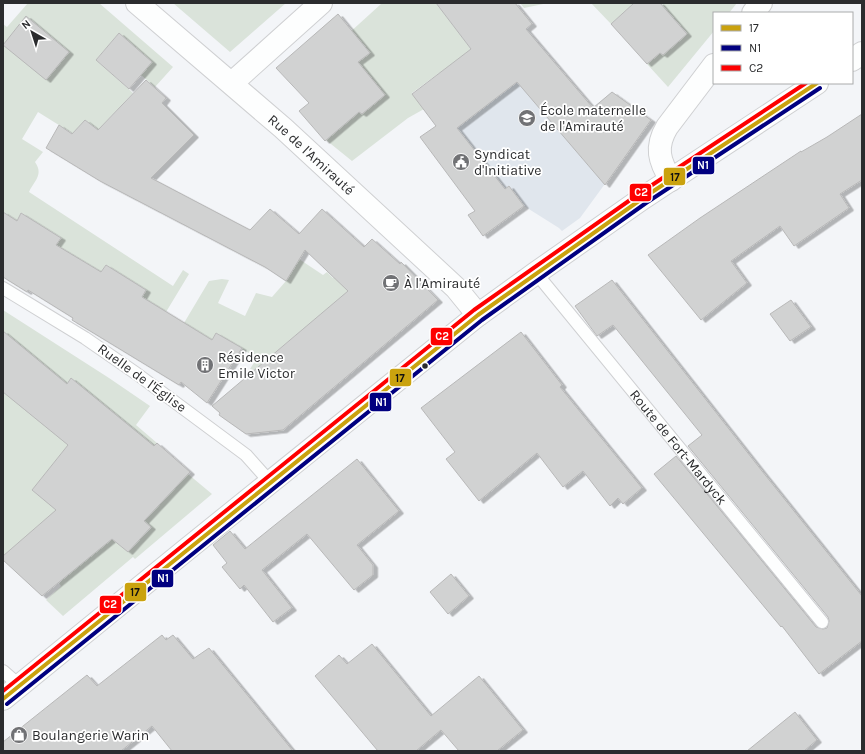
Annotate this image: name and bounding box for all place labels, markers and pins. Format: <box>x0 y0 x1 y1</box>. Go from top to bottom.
place label: École maternelle de l'Amirauté <box>540 101 646 135</box>
school or university icon: École maternelle de l'Amirauté <box>517 108 537 128</box>
place label: Syndicat d'Initiative <box>474 146 542 179</box>
public building icon: Syndicat d'Initiative <box>451 152 471 172</box>
cafe icon: À l'Amirauté <box>381 273 401 293</box>
place label: À l'Amirauté <box>404 274 480 292</box>
place label: Résidence Emile Victor <box>218 349 296 382</box>
building icon: Résidence Emile Victor <box>195 355 215 375</box>
unlabelled marker <box>420 361 430 371</box>
shop icon: Boulangerie Warin <box>9 725 29 745</box>
place label: Boulangerie Warin <box>32 727 149 744</box>

